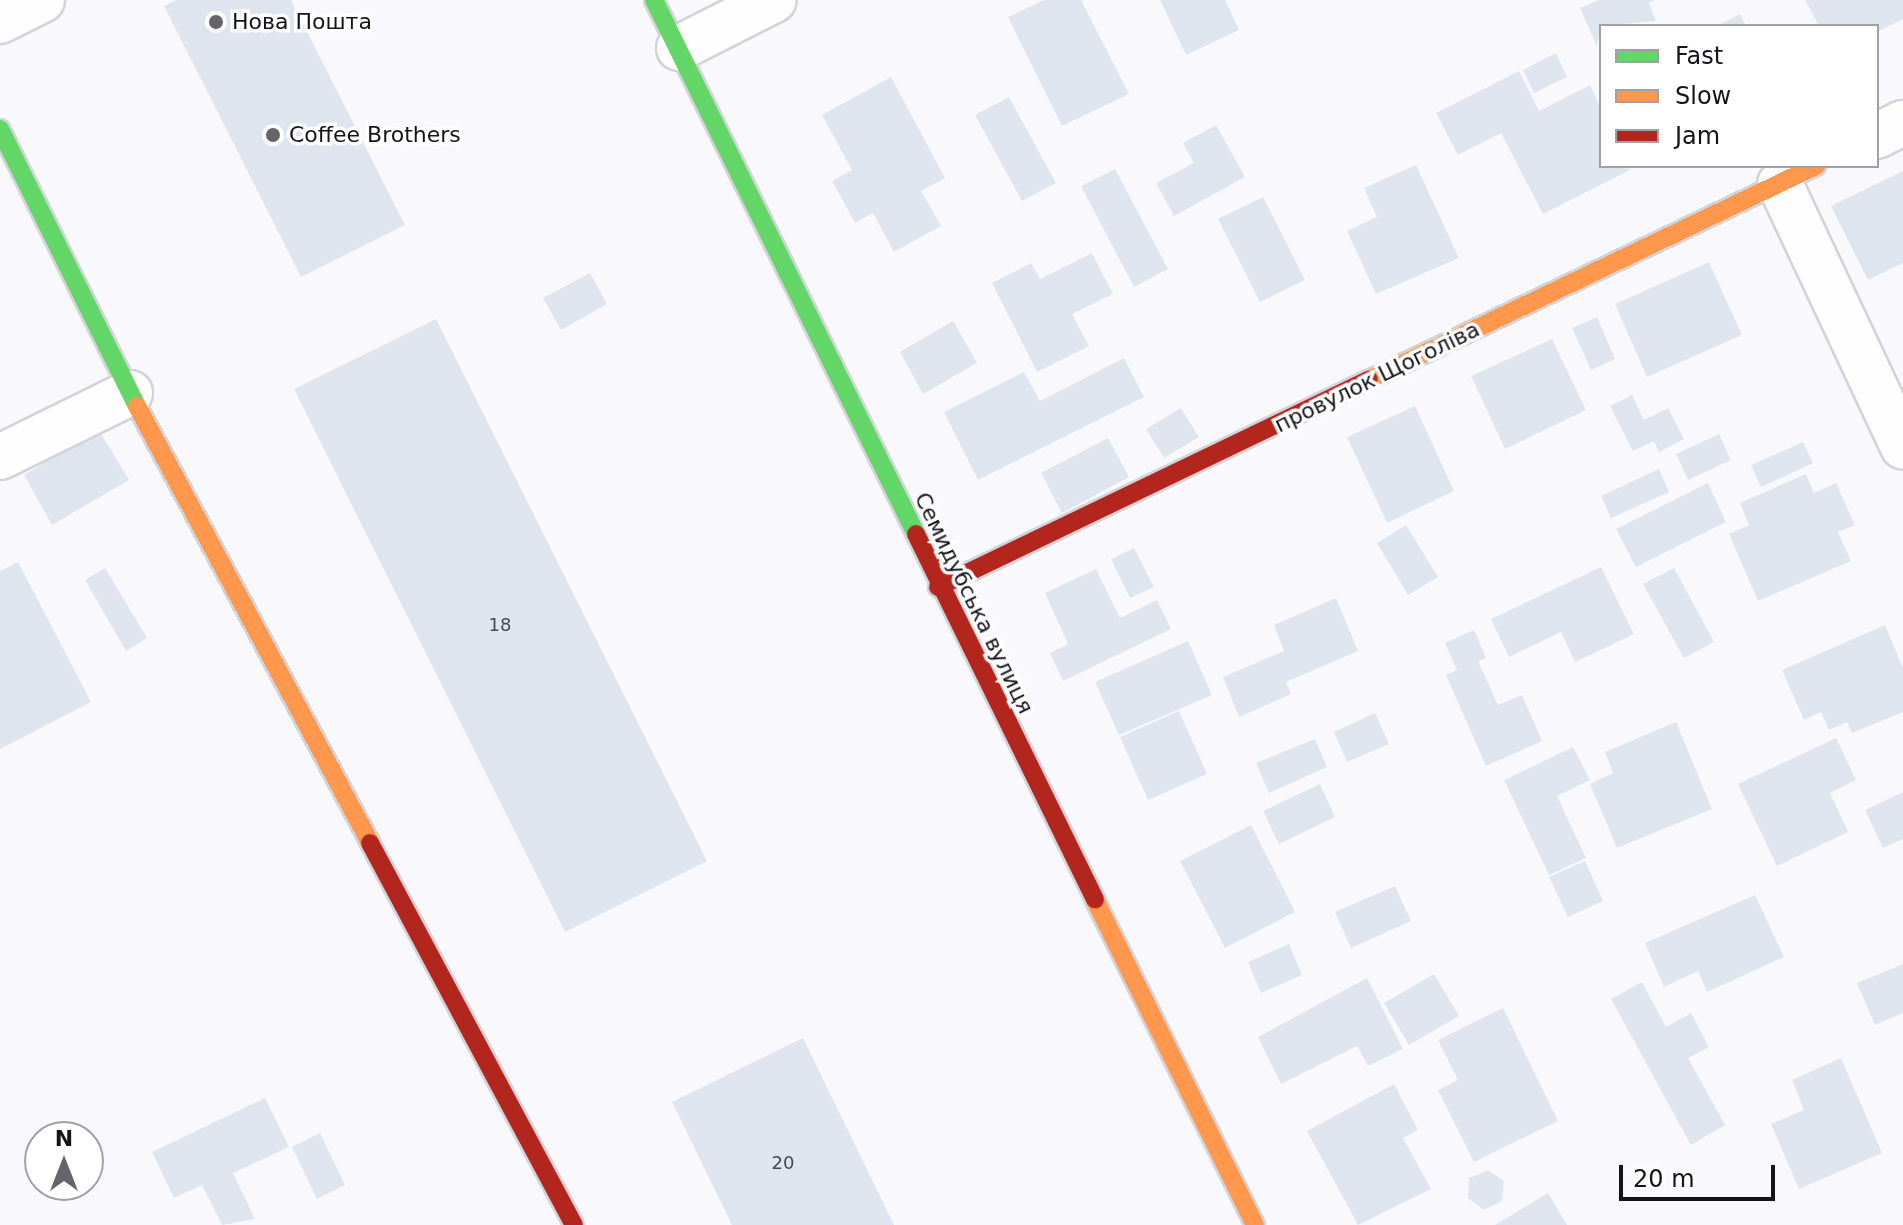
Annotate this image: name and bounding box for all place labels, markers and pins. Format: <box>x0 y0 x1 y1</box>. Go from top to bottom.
place label: Нова Пошта <box>232 9 372 35</box>
marker: Нова Пошта <box>207 13 225 31</box>
place label: Coffee Brothers <box>289 122 461 148</box>
marker: Coffee Brothers <box>264 126 282 144</box>

